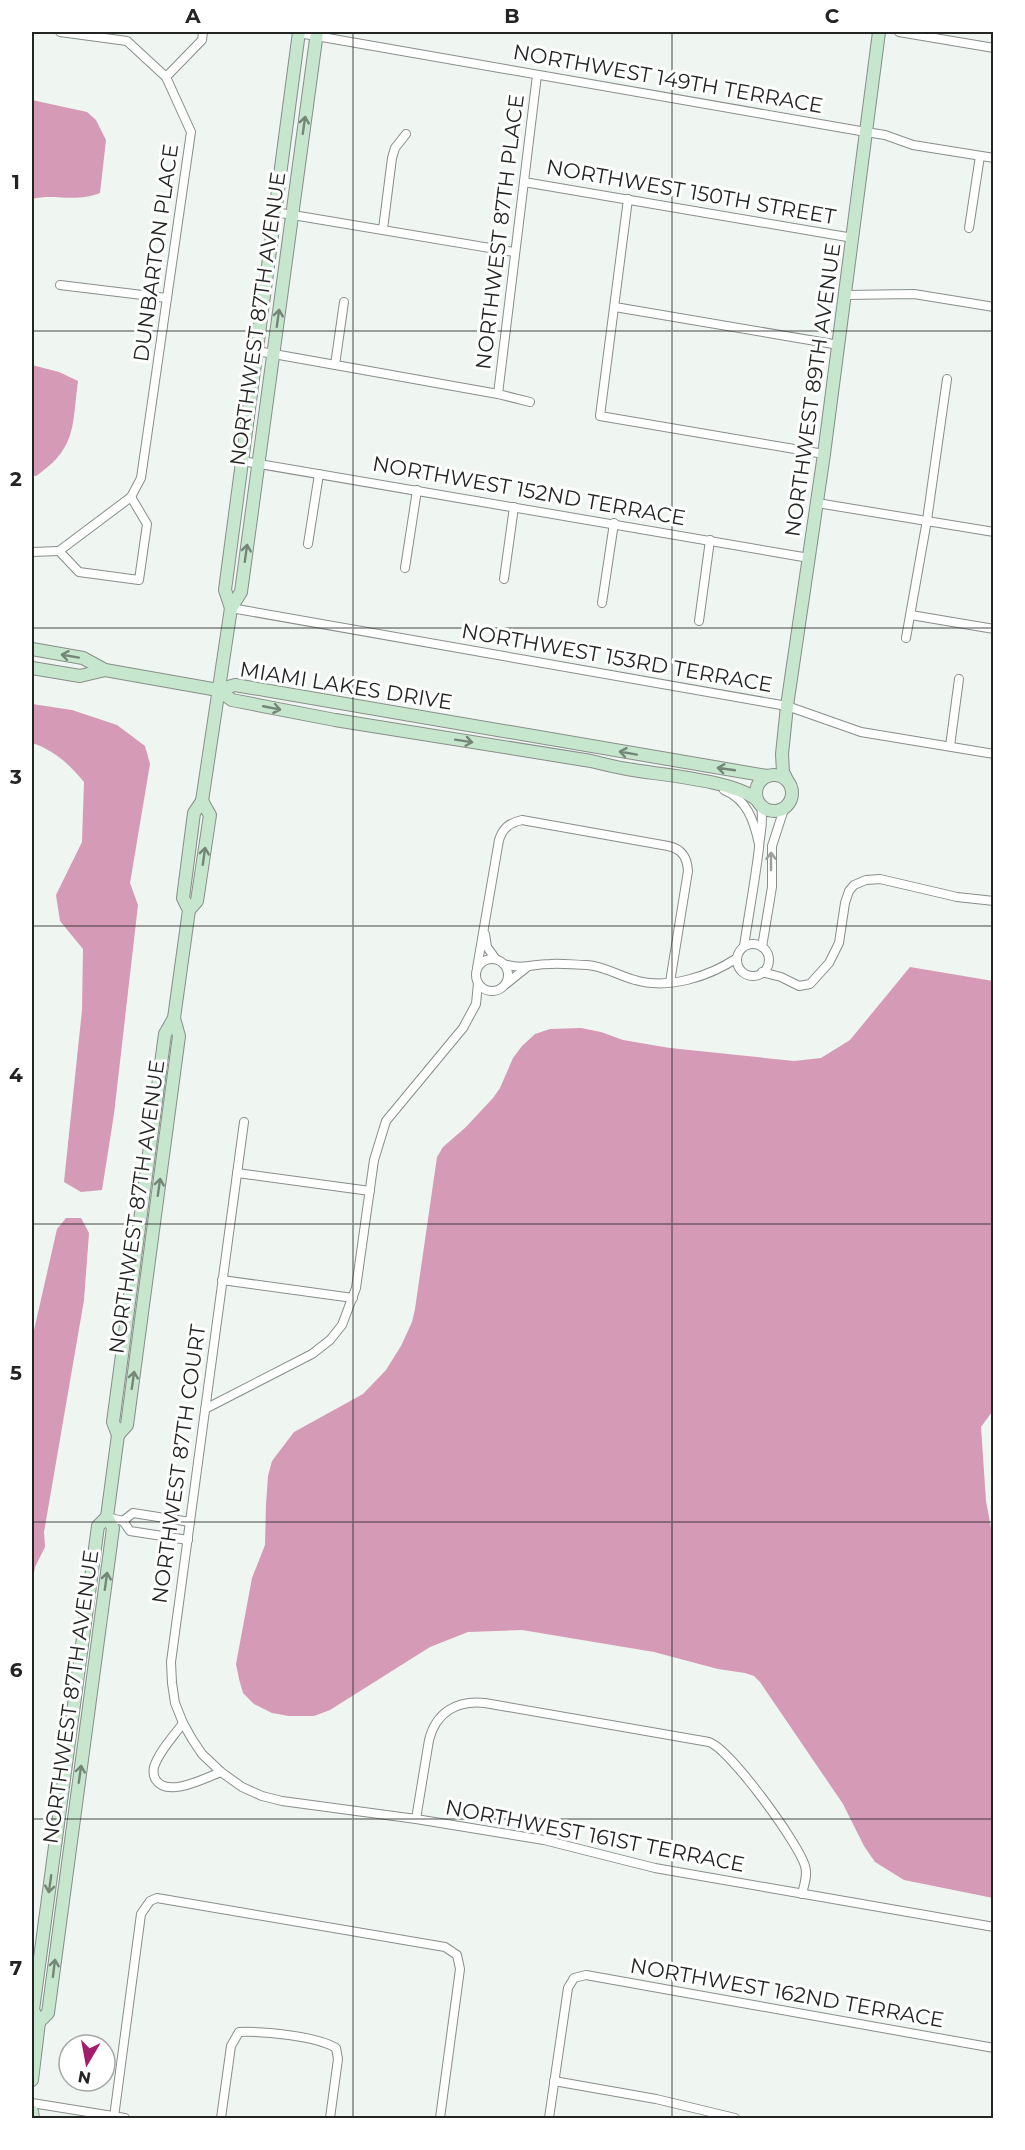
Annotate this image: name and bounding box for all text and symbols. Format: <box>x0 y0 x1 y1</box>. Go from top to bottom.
text: A <box>184 4 201 28</box>
text: B <box>504 4 520 28</box>
text: C <box>825 4 840 28</box>
street label: NORTHWEST 149TH TERRACE <box>511 39 825 118</box>
street label: NORTHWEST 87TH PLACE <box>470 93 529 371</box>
one-way arrow <box>299 116 310 136</box>
street label: DUNBARTON PLACE <box>128 142 183 364</box>
street label: NORTHWEST 150TH STREET <box>544 154 838 229</box>
text: 1 <box>12 170 20 194</box>
street label: NORTHWEST 87TH AVENUE <box>224 170 291 468</box>
street label: NORTHWEST 89TH AVENUE <box>779 241 846 539</box>
one-way arrow <box>273 309 284 329</box>
street label: NORTHWEST 152ND TERRACE <box>371 451 687 530</box>
text: 2 <box>10 467 22 491</box>
one-way arrow <box>241 544 252 564</box>
street label: NORTHWEST 153RD TERRACE <box>460 618 775 697</box>
one-way arrow <box>60 650 80 661</box>
street label: MIAMI LAKES DRIVE <box>238 656 454 715</box>
one-way arrow <box>262 703 281 714</box>
one-way arrow <box>454 736 473 747</box>
one-way arrow <box>618 748 638 759</box>
one-way arrow <box>717 763 737 774</box>
text: 3 <box>9 765 22 789</box>
one-way arrow <box>198 847 209 867</box>
one-way arrow <box>765 852 777 872</box>
street label: NORTHWEST 87TH AVENUE <box>103 1058 170 1356</box>
text: 4 <box>9 1063 23 1087</box>
one-way arrow <box>154 1178 165 1198</box>
street label: NORTHWEST 87TH COURT <box>147 1323 210 1605</box>
text: 5 <box>10 1361 22 1385</box>
one-way arrow <box>128 1371 139 1391</box>
street label: NORTHWEST 87TH AVENUE <box>37 1548 104 1846</box>
one-way arrow <box>101 1572 112 1592</box>
text: 6 <box>10 1658 23 1682</box>
one-way arrow <box>75 1765 86 1785</box>
street label: NORTHWEST 161ST TERRACE <box>443 1794 747 1877</box>
one-way arrow <box>44 1873 55 1893</box>
street label: NORTHWEST 162ND TERRACE <box>628 1953 946 2032</box>
text: 7 <box>10 1956 22 1980</box>
one-way arrow <box>49 1958 60 1978</box>
north arrow <box>57 2033 117 2093</box>
text: N <box>76 2067 93 2088</box>

